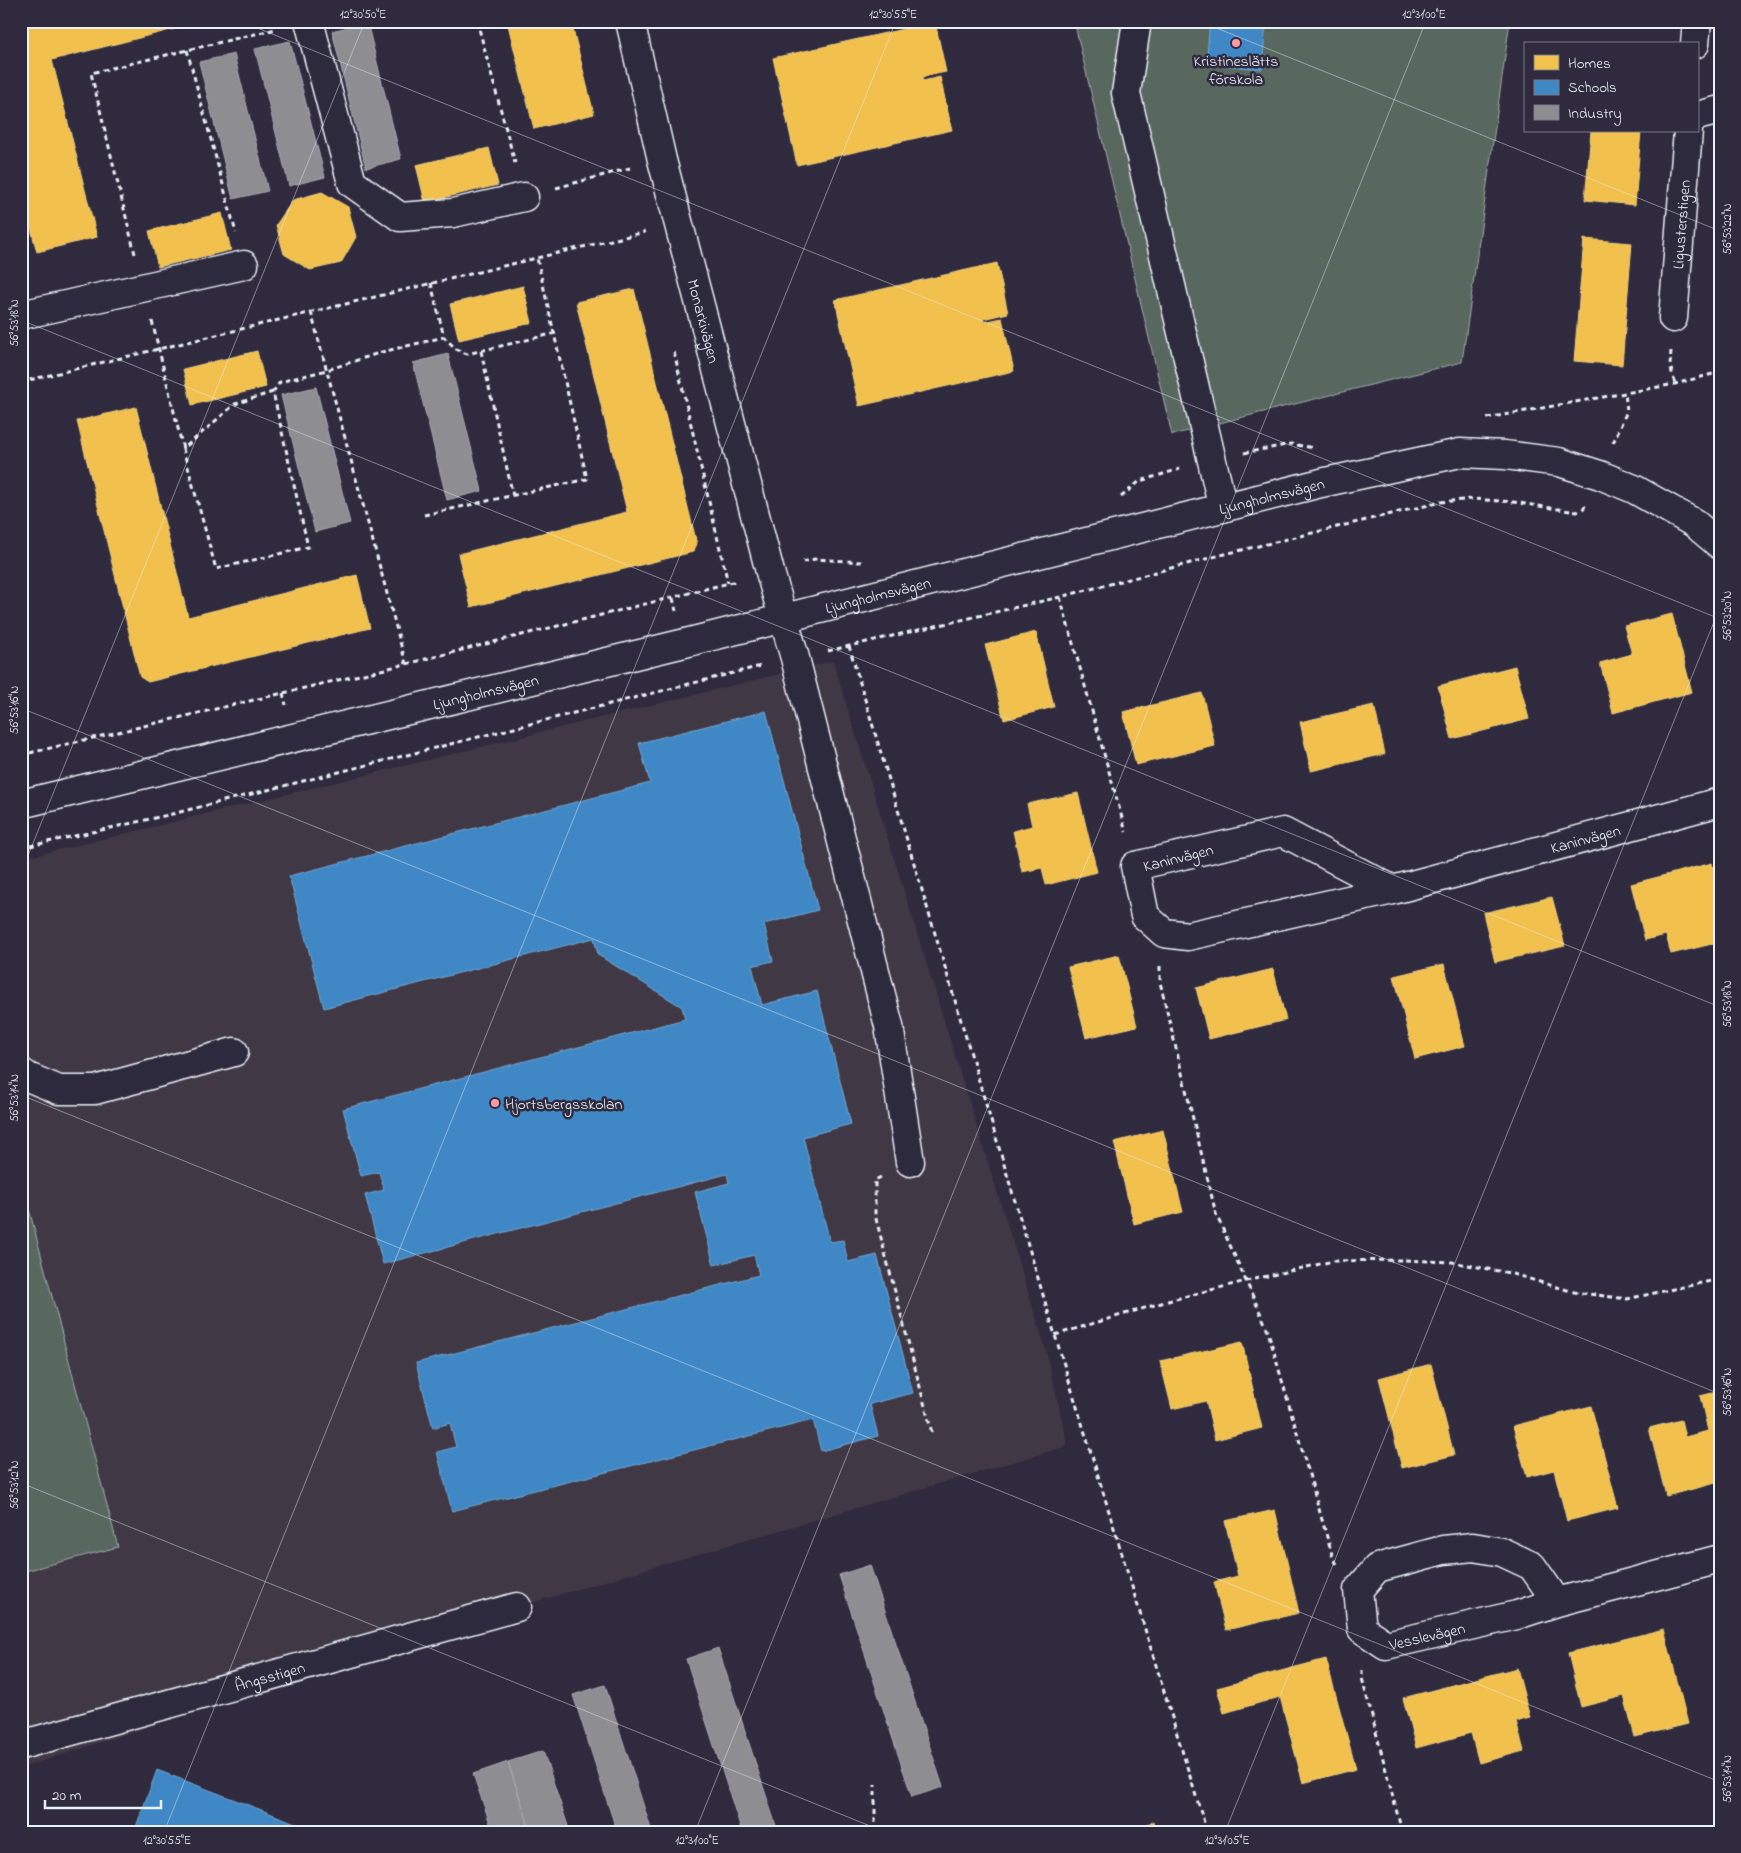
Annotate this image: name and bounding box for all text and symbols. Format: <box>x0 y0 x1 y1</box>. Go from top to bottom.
text: 12°30'50"E <box>340 6 386 24</box>
text: 12°30'55"E <box>869 6 917 24</box>
text: 12°31'00"E <box>1402 6 1446 24</box>
marker: Kristineslätts förskola <box>1230 37 1242 49</box>
legend <box>1524 42 1698 132</box>
place label: Kristineslätts förskola <box>1194 50 1278 92</box>
text: Homes <box>1568 53 1611 75</box>
text: Schools <box>1568 77 1617 99</box>
text: Industry <box>1568 103 1622 126</box>
street label: Ligusterstigen <box>1667 179 1698 270</box>
text: 56°53'22"N <box>1719 203 1737 255</box>
street label: Monarkivägen <box>680 277 725 366</box>
text: 56°53'18"N <box>6 299 24 347</box>
street label: Ljungholmsvägen <box>1217 473 1327 522</box>
street label: Ljungholmsvägen <box>823 572 934 621</box>
text: 56°53'20"N <box>1719 591 1737 641</box>
street label: Ljungholmsvägen <box>431 669 541 718</box>
text: 56°53'16"N <box>6 686 24 734</box>
street label: Kaninvägen <box>1548 819 1624 861</box>
street label: Kaninvägen <box>1141 839 1216 879</box>
text: 56°53'18"N <box>1719 980 1737 1028</box>
text: 56°53'14"N <box>6 1074 24 1122</box>
place label: Hjortsbergsskolan <box>505 1093 623 1117</box>
marker: Hjortsbergsskolan <box>489 1097 501 1109</box>
text: 56°53'16"N <box>1719 1368 1737 1416</box>
text: 56°53'12"N <box>6 1460 24 1510</box>
street label: Vesslevägen <box>1386 1617 1468 1658</box>
street label: Ängsstigen <box>232 1657 308 1699</box>
text: 56°53'14"N <box>1719 1755 1737 1803</box>
scale bar <box>45 1778 161 1810</box>
text: 20 m <box>52 1785 82 1807</box>
text: 12°30'55"E <box>143 1832 191 1850</box>
text: 12°31'00"E <box>675 1832 719 1850</box>
text: 12°31'05"E <box>1204 1832 1250 1850</box>

